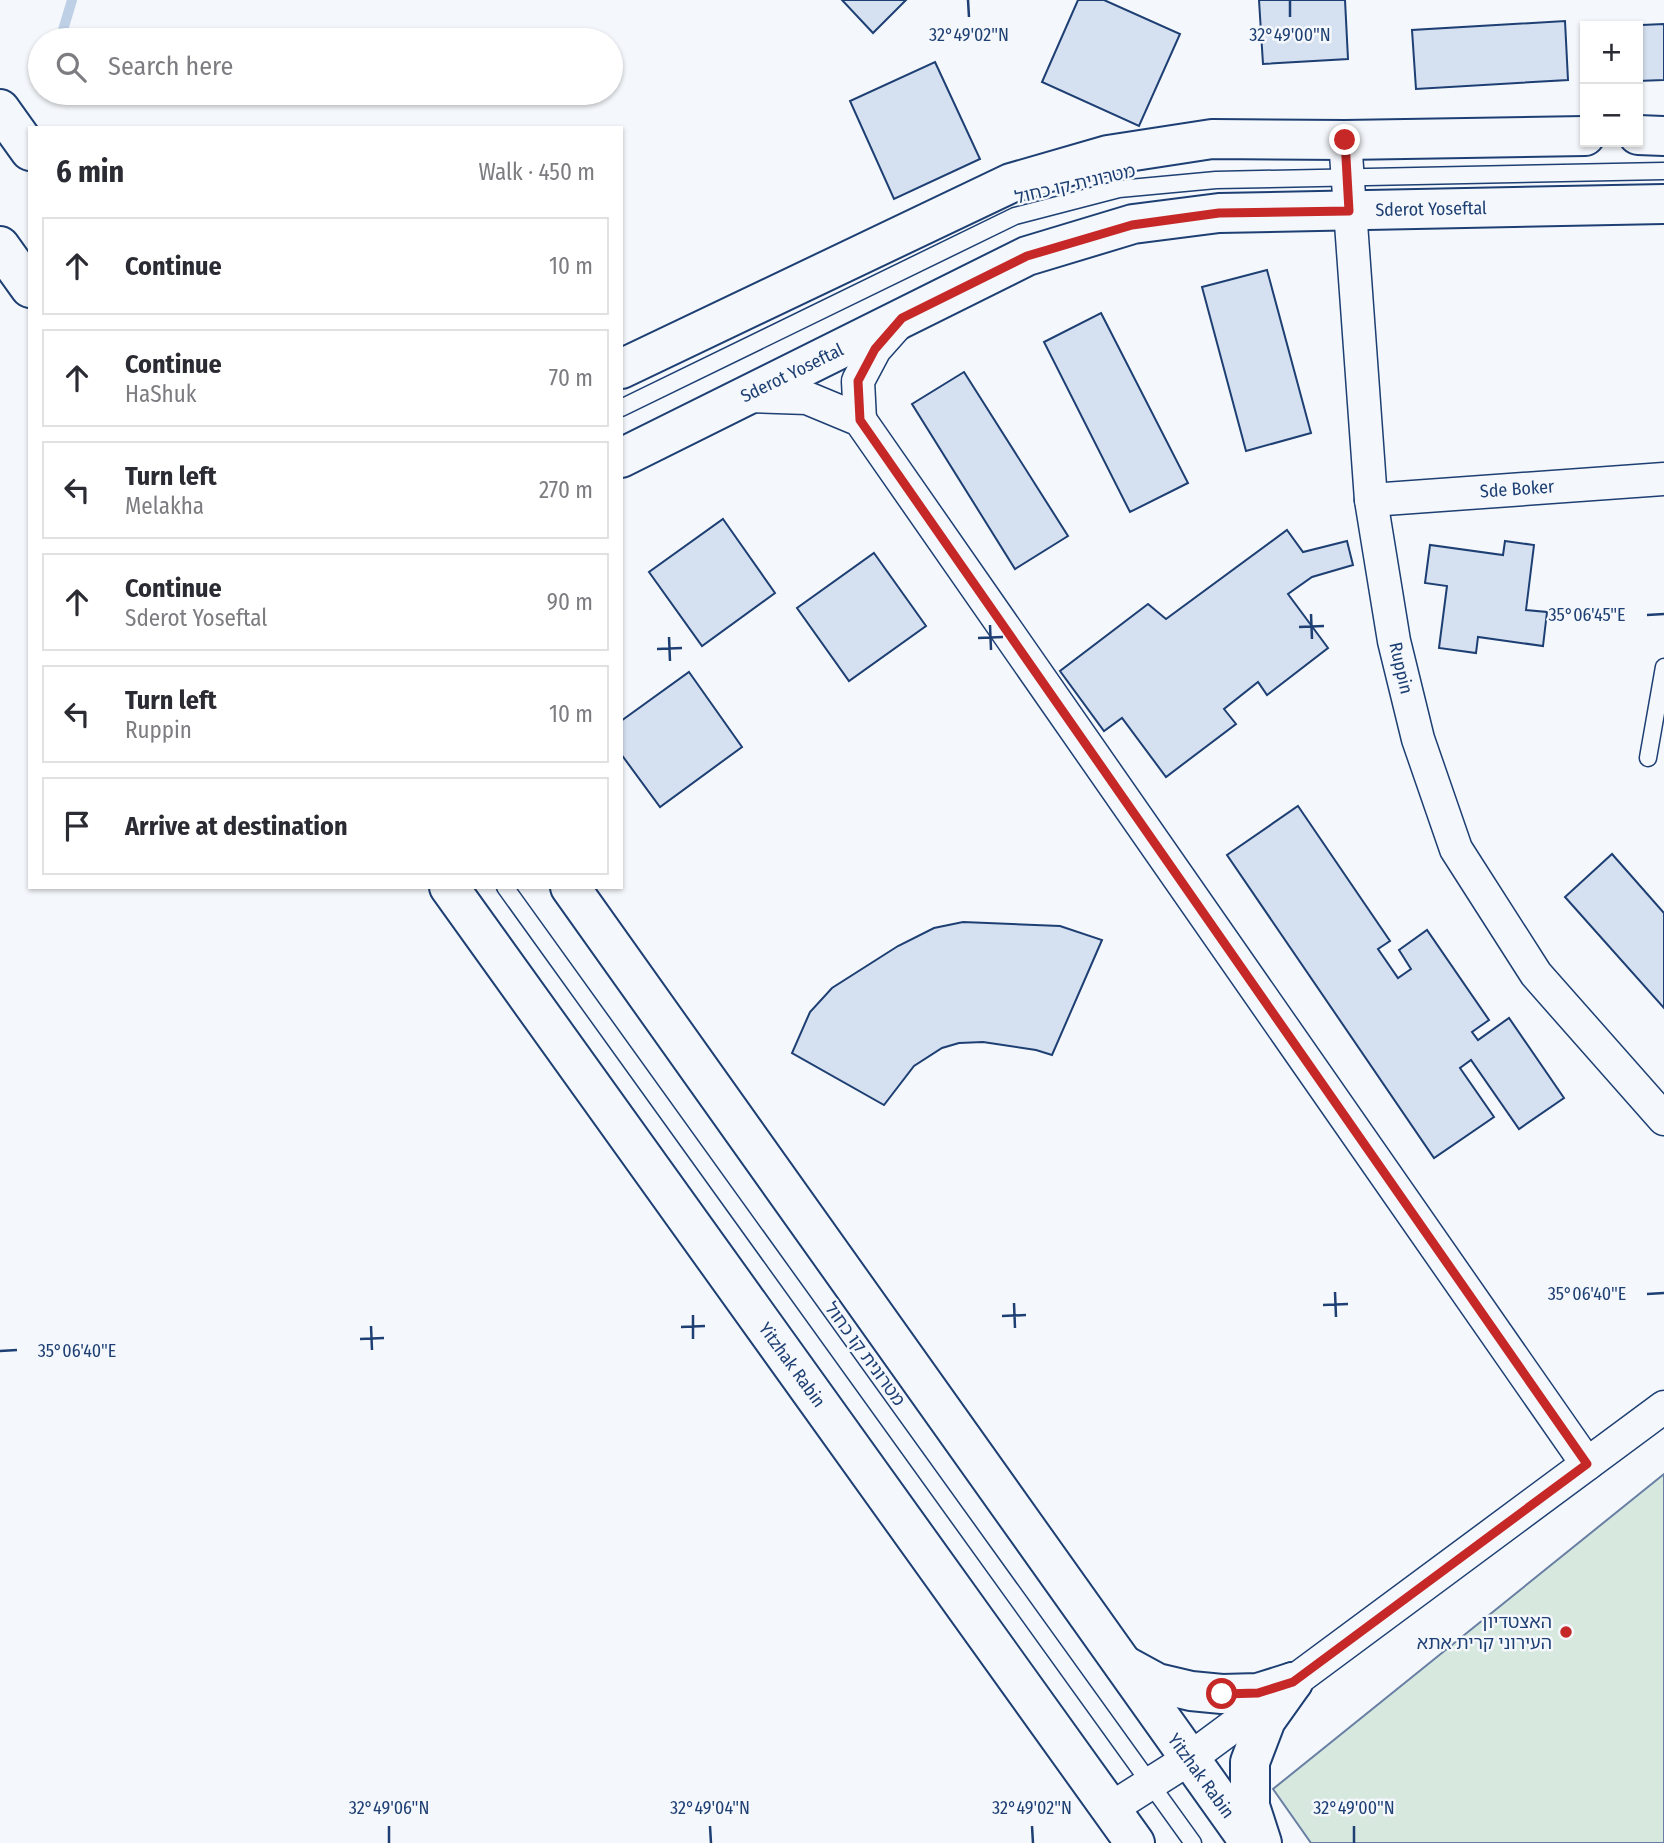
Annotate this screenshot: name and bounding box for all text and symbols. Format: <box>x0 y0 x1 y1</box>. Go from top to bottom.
map controls <box>1580 21 1643 147</box>
button: + <box>1580 21 1643 84</box>
text: 32°49'02"N <box>929 24 1009 46</box>
text: 32°49'00"N <box>1249 24 1331 46</box>
search box <box>28 28 623 105</box>
icon: search <box>52 48 90 86</box>
text: Search here <box>108 51 233 82</box>
button: − <box>1580 84 1643 147</box>
route end <box>1329 124 1360 155</box>
text: 6 min <box>56 154 124 190</box>
text: Walk · 450 m <box>478 158 595 186</box>
street label: מטרונית קו כחול <box>1013 159 1137 209</box>
street label: Sderot Yoseftal <box>1375 197 1487 221</box>
icon: ahead <box>58 247 96 285</box>
text: Continue <box>125 251 222 282</box>
text: 10 m <box>549 252 593 280</box>
street label: Sderot Yoseftal <box>737 339 847 407</box>
text: Continue <box>125 349 222 380</box>
icon: ahead <box>58 359 96 397</box>
text: 70 m <box>549 364 593 392</box>
text: HaShuk <box>125 380 196 408</box>
text: Turn left <box>125 461 217 492</box>
icon: left <box>58 471 96 509</box>
street label: Sde Boker <box>1479 475 1556 503</box>
text: 270 m <box>539 476 593 504</box>
text: Melakha <box>125 492 204 520</box>
text: Continue <box>125 573 222 604</box>
icon: ahead <box>58 583 96 621</box>
text: 90 m <box>547 588 593 616</box>
text: Sderot Yoseftal <box>125 604 267 632</box>
text: 35°06'45"E <box>1548 604 1626 626</box>
street label: Ruppin <box>1384 640 1418 696</box>
text: Turn left <box>125 685 217 716</box>
icon: left <box>58 695 96 733</box>
text: 10 m <box>549 700 593 728</box>
text: Ruppin <box>125 716 192 744</box>
icon: arrive <box>58 807 96 845</box>
text: Arrive at destination <box>125 811 348 842</box>
text: 35°06'40"E <box>1548 1283 1626 1305</box>
street label: מטרונית קו כחול <box>820 1298 910 1410</box>
street label: Yitzhak Rabin <box>754 1318 830 1412</box>
text: 35°06'40"E <box>38 1340 116 1362</box>
place label: האצטדיון העירוני קרית אתא <box>1417 1611 1552 1654</box>
marker: האצטדיון העירוני קרית אתא <box>1558 1624 1574 1640</box>
route start <box>1206 1678 1237 1709</box>
street label: Yitzhak Rabin <box>1163 1729 1239 1823</box>
text: 32°49'06"N <box>349 1797 429 1819</box>
text: 32°49'04"N <box>670 1797 750 1819</box>
text: 32°49'02"N <box>992 1797 1072 1819</box>
text: 32°49'00"N <box>1313 1797 1395 1819</box>

